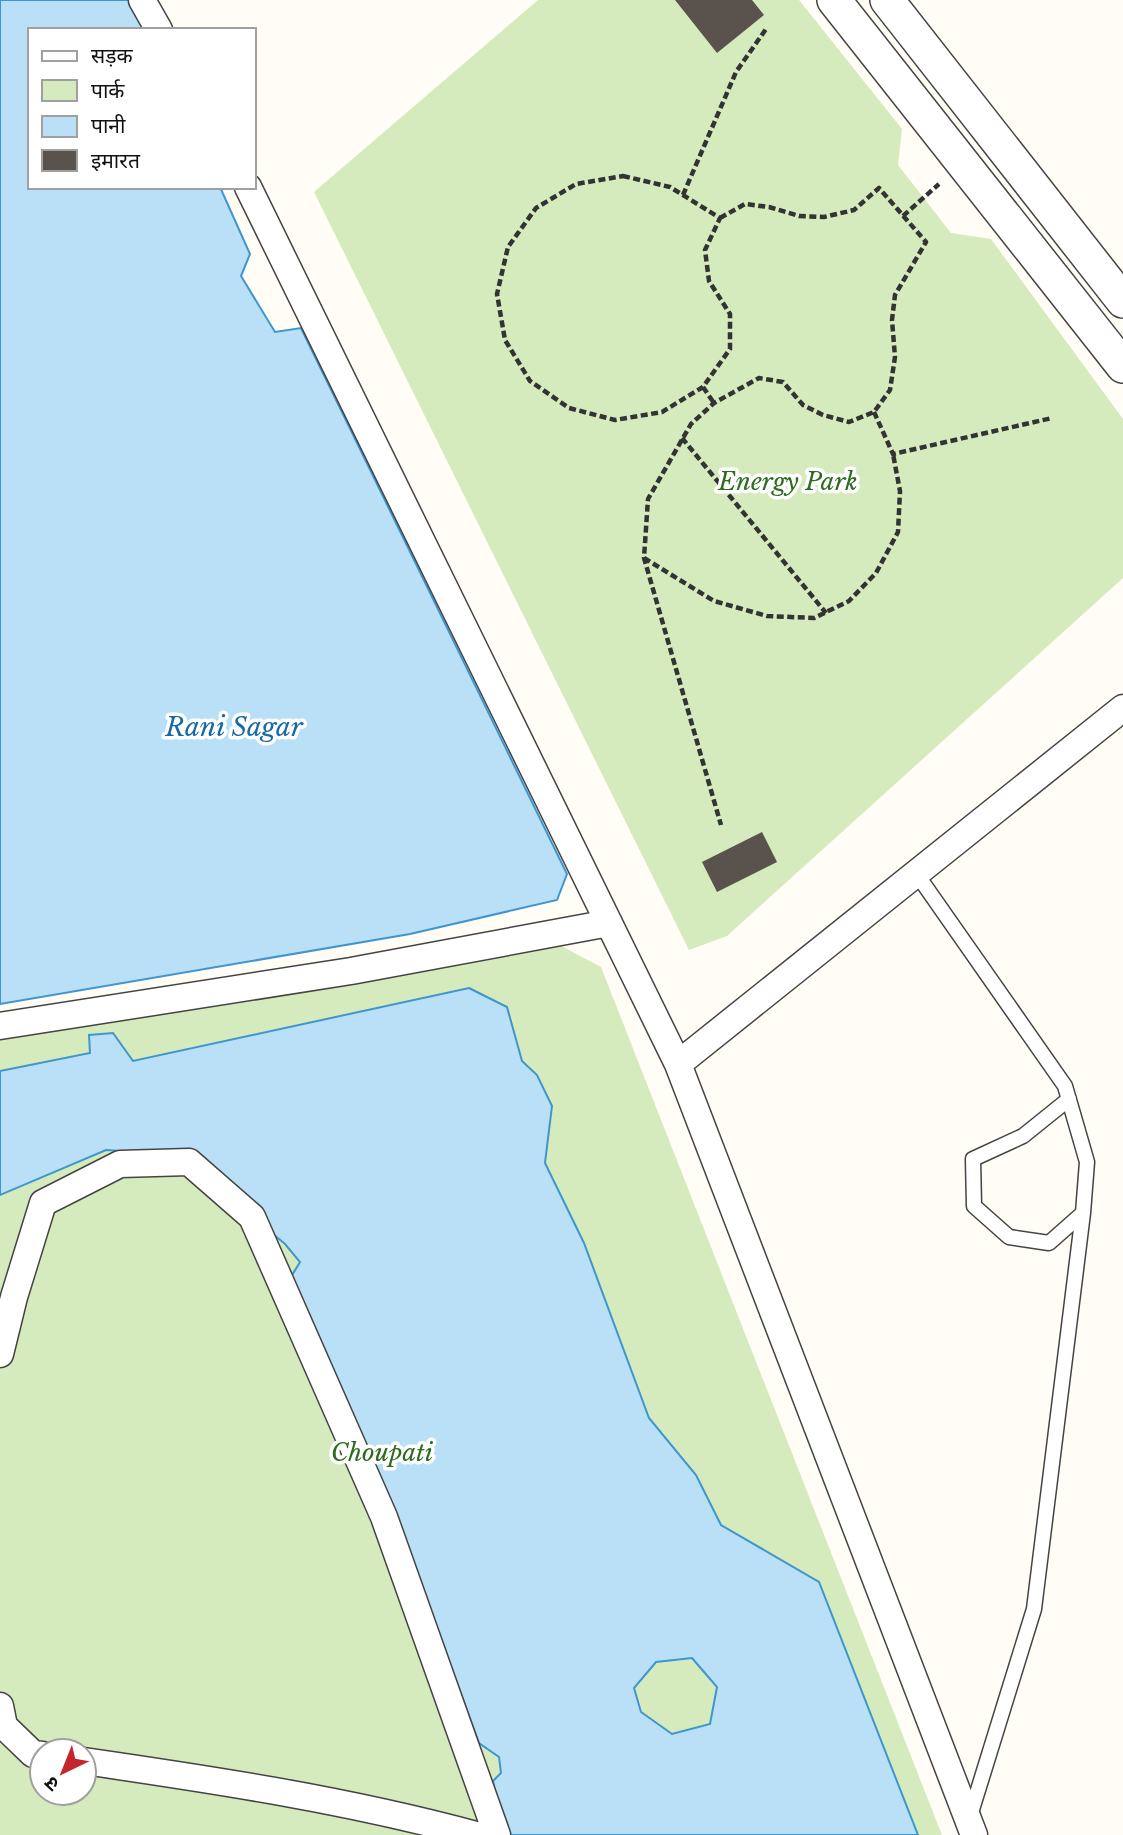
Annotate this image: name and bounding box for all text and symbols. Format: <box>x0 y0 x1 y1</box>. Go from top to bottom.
legend <box>28 28 256 189</box>
text: सड़क <box>91 43 133 69</box>
text: पार्क <box>91 78 125 104</box>
text: पानी <box>91 113 126 139</box>
text: इमारत <box>91 148 141 174</box>
park label: Energy Park <box>717 467 858 496</box>
water label: Rani Sagar <box>164 711 304 743</box>
park label: Choupati <box>331 1438 434 1467</box>
north arrow <box>28 1737 98 1807</box>
text: उ <box>39 1771 64 1796</box>

